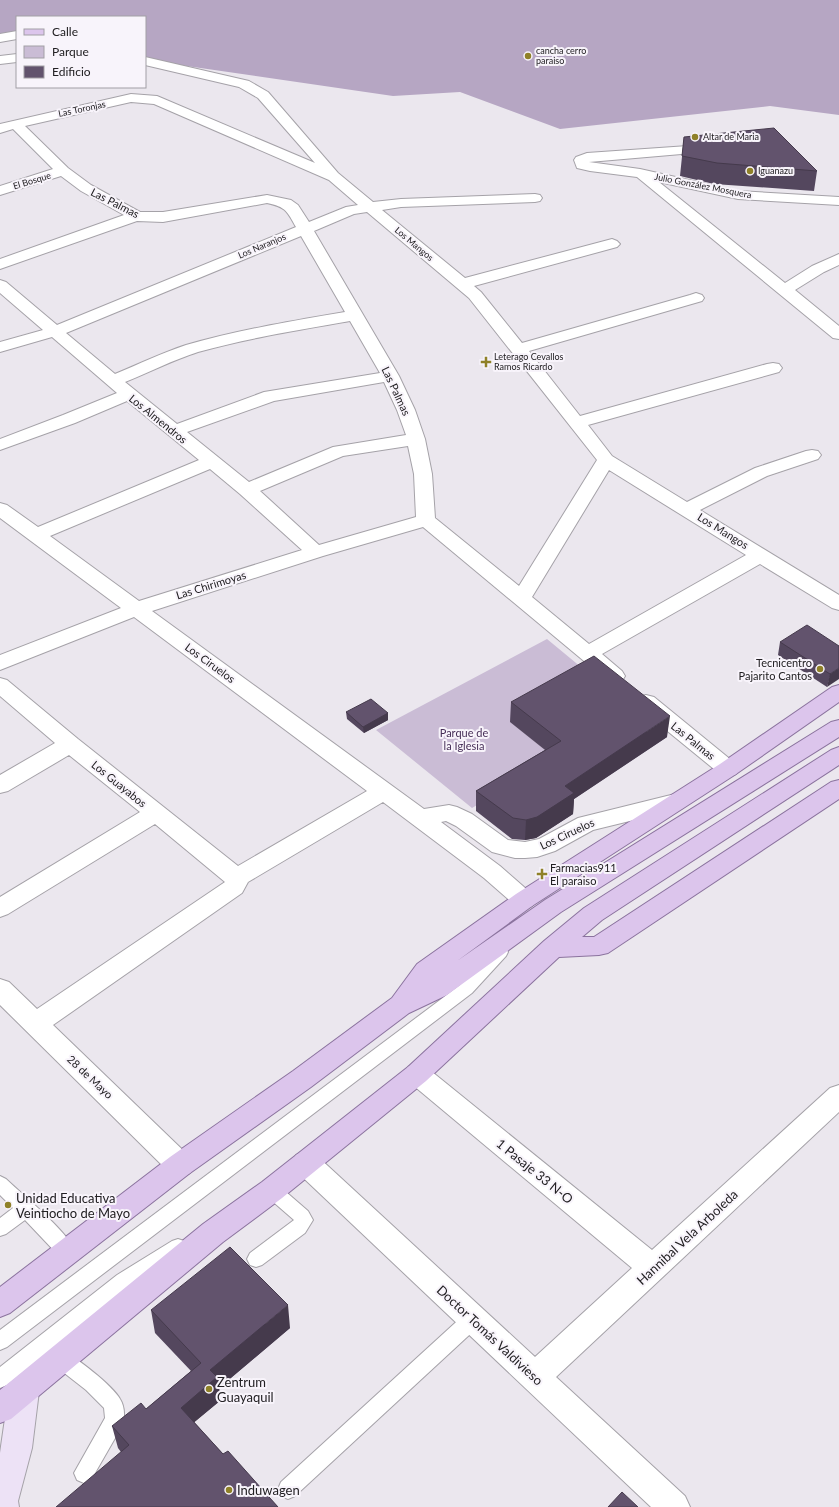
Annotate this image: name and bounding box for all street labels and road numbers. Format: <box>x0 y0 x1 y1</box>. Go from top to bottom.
street label: Las Toronjas <box>57 98 107 119</box>
street label: El Bosque <box>12 169 52 192</box>
street label: Julio González Mosquera <box>654 171 753 200</box>
street label: Las Palmas <box>89 185 142 220</box>
street label: Los Mangos <box>393 224 436 263</box>
street label: Los Naranjos <box>236 231 287 261</box>
street label: Las Palmas <box>379 364 414 418</box>
street label: Los Almendros <box>127 391 190 446</box>
street label: Los Mangos <box>695 510 751 551</box>
street label: Las Chirimoyas <box>174 568 248 601</box>
street label: Los Ciruelos <box>183 640 238 685</box>
street label: Las Palmas <box>669 719 718 762</box>
street label: Los Guayabos <box>89 758 149 810</box>
street label: Los Ciruelos <box>537 815 596 852</box>
street label: 28 de Mayo <box>65 1052 116 1101</box>
street label: 1 Pasaje 33 N-O <box>493 1135 577 1207</box>
street label: Hannibal Vela Arboleda <box>633 1186 741 1288</box>
street label: Doctor Tomás Valdivieso <box>434 1282 546 1388</box>

